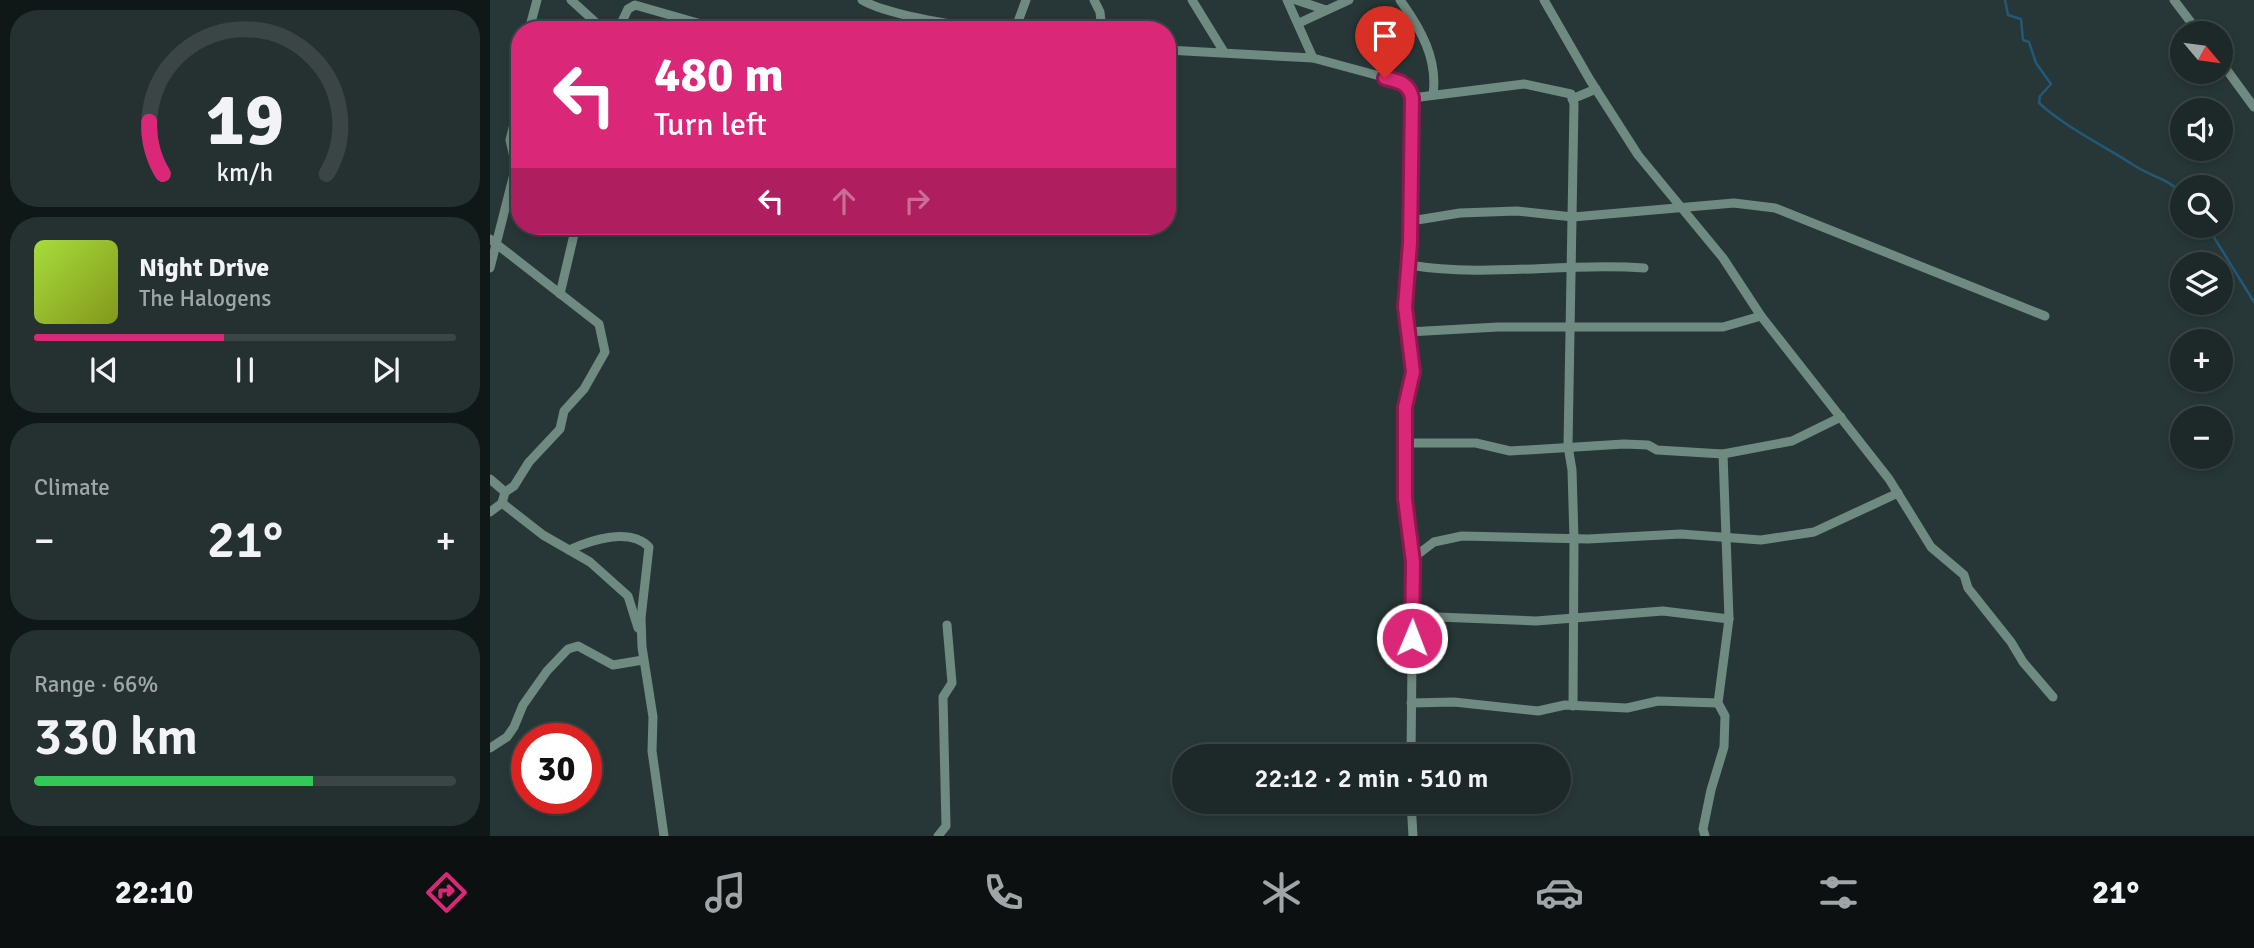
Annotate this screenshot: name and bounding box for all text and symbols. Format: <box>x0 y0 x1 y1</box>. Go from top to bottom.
pin <box>1355 6 1415 78</box>
icon: arrive <box>1366 17 1404 55</box>
north arrow <box>2170 21 2233 84</box>
map controls <box>2170 21 2233 469</box>
text: 480 m <box>654 45 784 105</box>
icon: left <box>539 49 630 140</box>
text: 19 <box>206 77 284 166</box>
button: sound <box>2170 98 2233 161</box>
text: Turn left <box>654 105 767 144</box>
text: km/h <box>217 157 273 188</box>
button: search <box>2170 175 2233 238</box>
icon: left <box>752 182 790 220</box>
icon: ahead <box>825 182 863 220</box>
icon: right <box>898 182 936 220</box>
text: Night Drive <box>139 252 269 284</box>
button: layers <box>2170 252 2233 315</box>
text: The Halogens <box>139 284 271 313</box>
button: + <box>2170 329 2233 392</box>
icon: previous <box>85 351 123 389</box>
icon: pause <box>226 351 264 389</box>
icon: next <box>367 351 405 389</box>
button: − <box>2170 406 2233 469</box>
text: Climate <box>34 473 110 502</box>
text: 21° <box>207 508 283 572</box>
text: − <box>34 517 55 564</box>
text: + <box>435 517 456 564</box>
position arrow <box>1375 601 1449 675</box>
text: Range · 66% <box>34 670 158 699</box>
text: 330 km <box>34 705 198 769</box>
speed limit sign: 30 <box>511 723 602 814</box>
text: 22:12 · 2 min · 510 m <box>1255 763 1488 795</box>
icon: directions <box>422 868 471 917</box>
icon: music <box>701 868 750 917</box>
icon: phone <box>979 868 1028 917</box>
icon: climate <box>1257 868 1306 917</box>
icon: car <box>1535 868 1584 917</box>
icon: filters <box>1814 868 1863 917</box>
text: 22:10 <box>115 873 193 912</box>
text: 21° <box>2092 873 2139 912</box>

